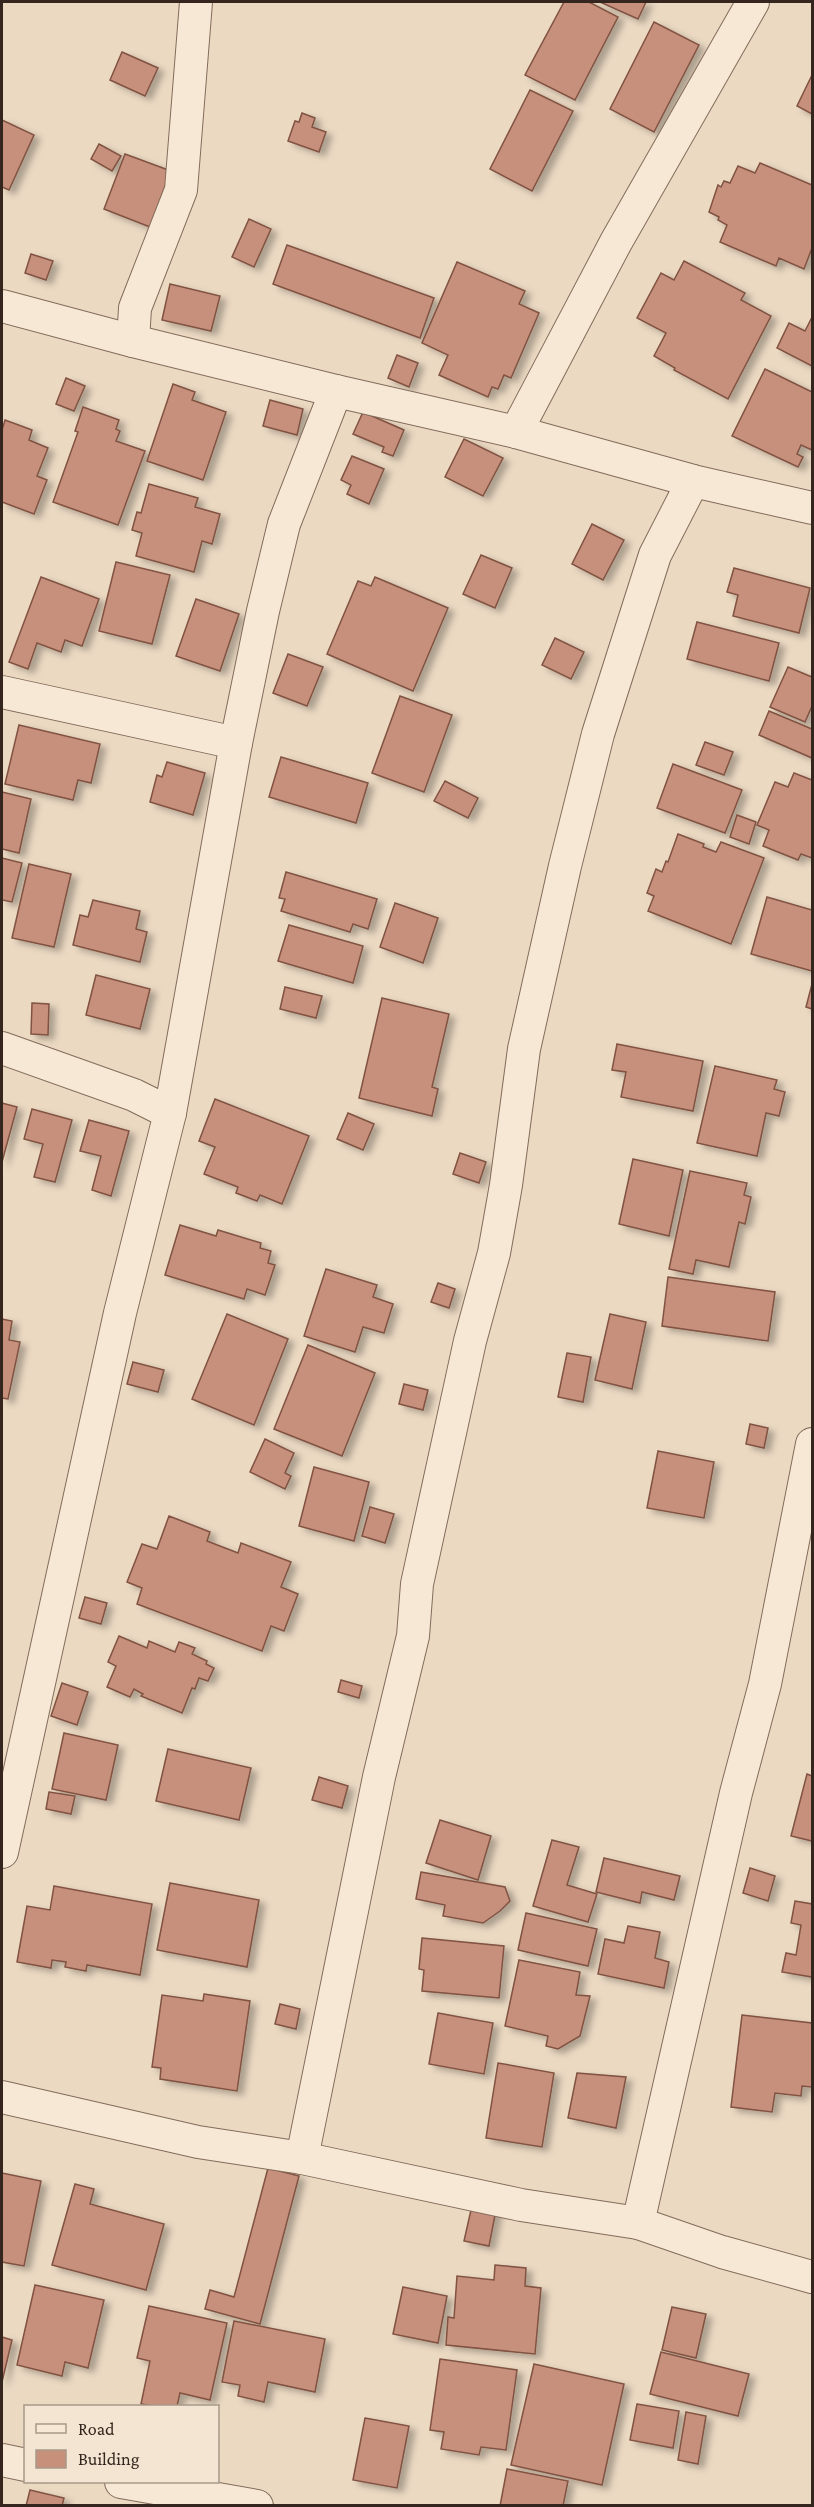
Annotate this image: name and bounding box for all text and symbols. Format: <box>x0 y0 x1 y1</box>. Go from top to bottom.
legend <box>24 2405 219 2483</box>
text: Road <box>78 2419 115 2439</box>
text: Building <box>78 2449 140 2469</box>

